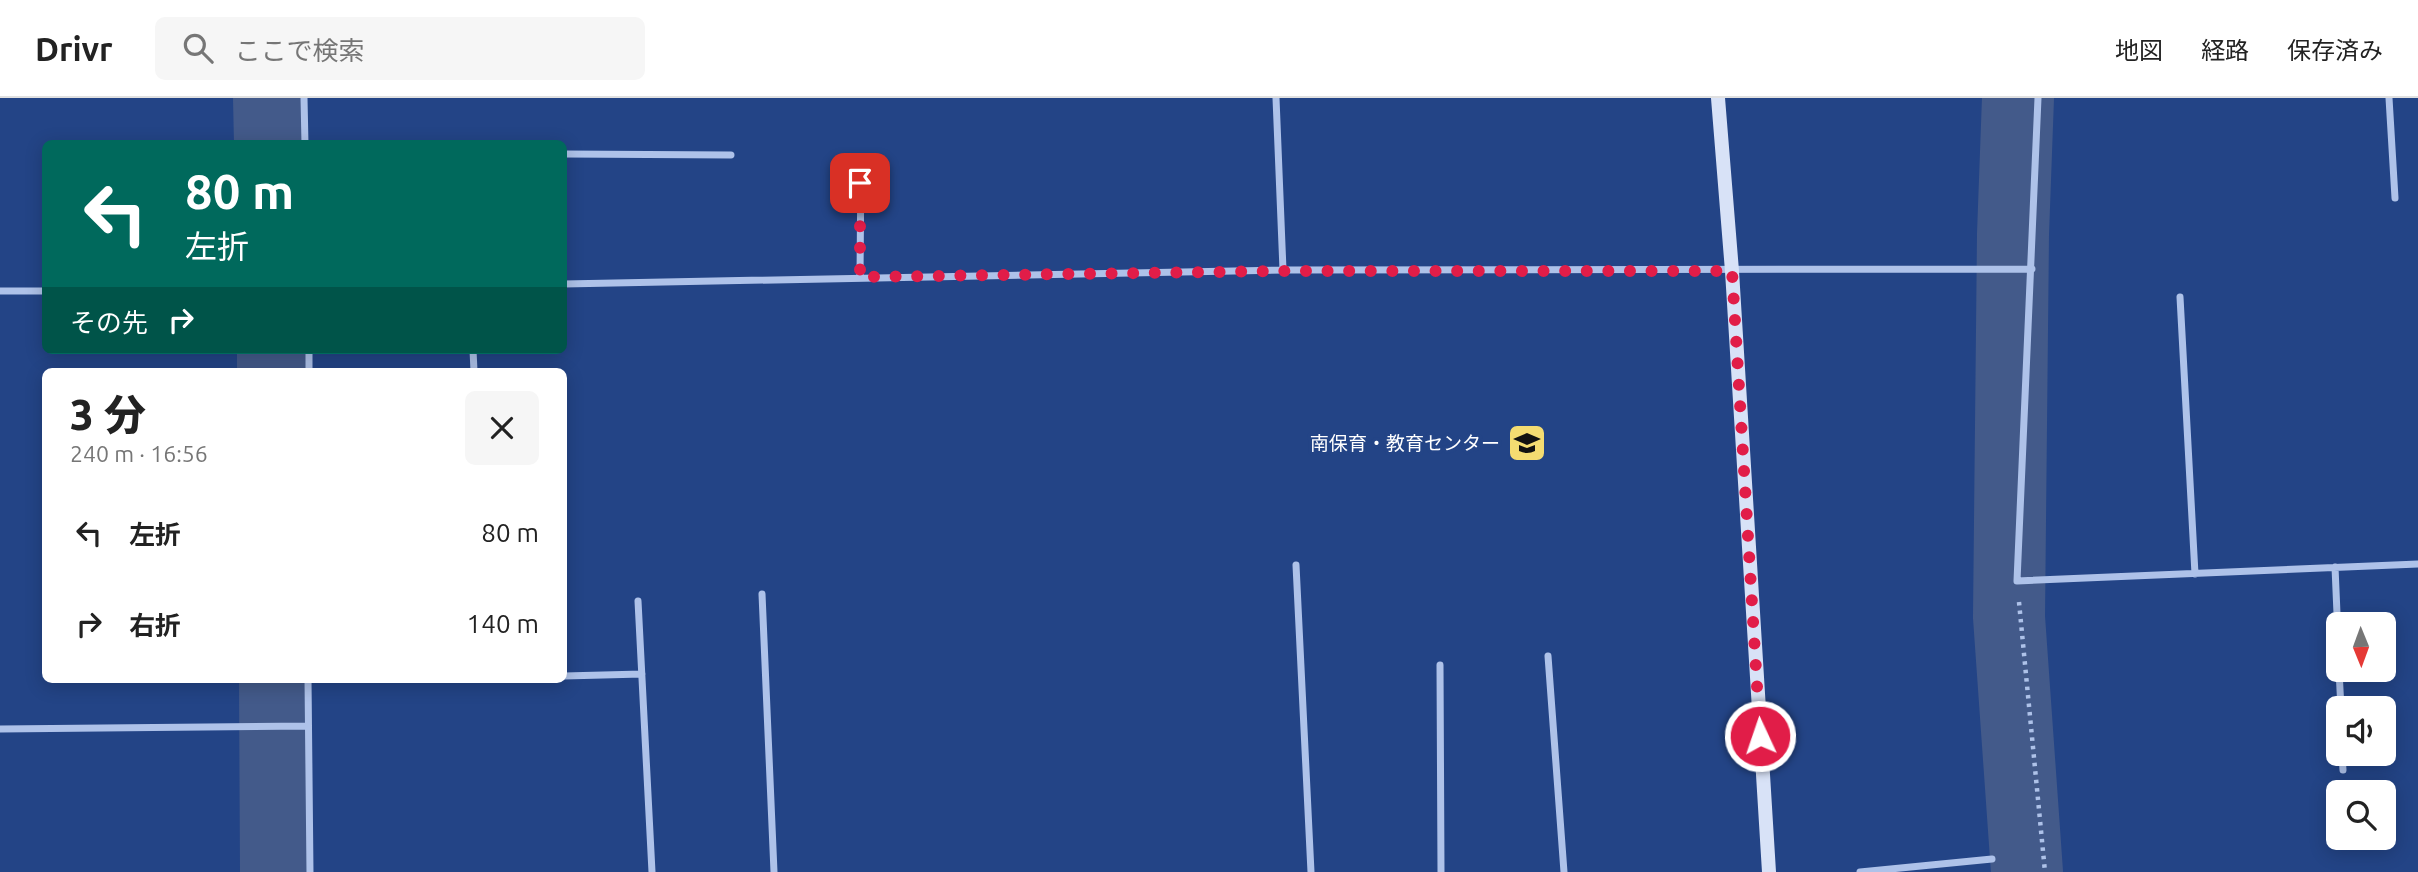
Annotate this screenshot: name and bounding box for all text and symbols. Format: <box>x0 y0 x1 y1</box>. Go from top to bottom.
search box <box>155 17 645 80</box>
icon: search <box>179 29 217 67</box>
text: Drivr <box>35 30 113 67</box>
text: ここで検索 <box>235 36 365 65</box>
text: 地図 <box>2115 37 2163 64</box>
text: 経路 <box>2201 37 2249 64</box>
text: 保存済み <box>2287 37 2383 64</box>
pin <box>830 153 890 213</box>
text: 80 m <box>185 163 294 218</box>
icon: arrive <box>841 164 879 202</box>
icon: left <box>70 168 161 259</box>
text: 左折 <box>185 228 249 264</box>
icon: right <box>162 301 200 339</box>
text: その先 <box>70 308 148 337</box>
text: 3 分 <box>70 391 146 438</box>
button: close <box>465 391 539 465</box>
school or university icon: 南保育・教育センター <box>1506 422 1548 464</box>
place label: 南保育・教育センター <box>1310 432 1500 454</box>
text: 240 m · 16:56 <box>70 441 208 466</box>
icon: left <box>70 514 108 552</box>
text: 80 m <box>481 518 539 547</box>
text: 左折 <box>129 520 181 549</box>
icon: right <box>70 605 108 643</box>
text: 140 m <box>467 609 539 638</box>
text: 右折 <box>129 611 181 640</box>
north arrow <box>2326 612 2396 682</box>
map controls <box>2326 612 2396 850</box>
button: sound <box>2326 696 2396 766</box>
position arrow <box>1723 699 1797 773</box>
button: search <box>2326 780 2396 850</box>

